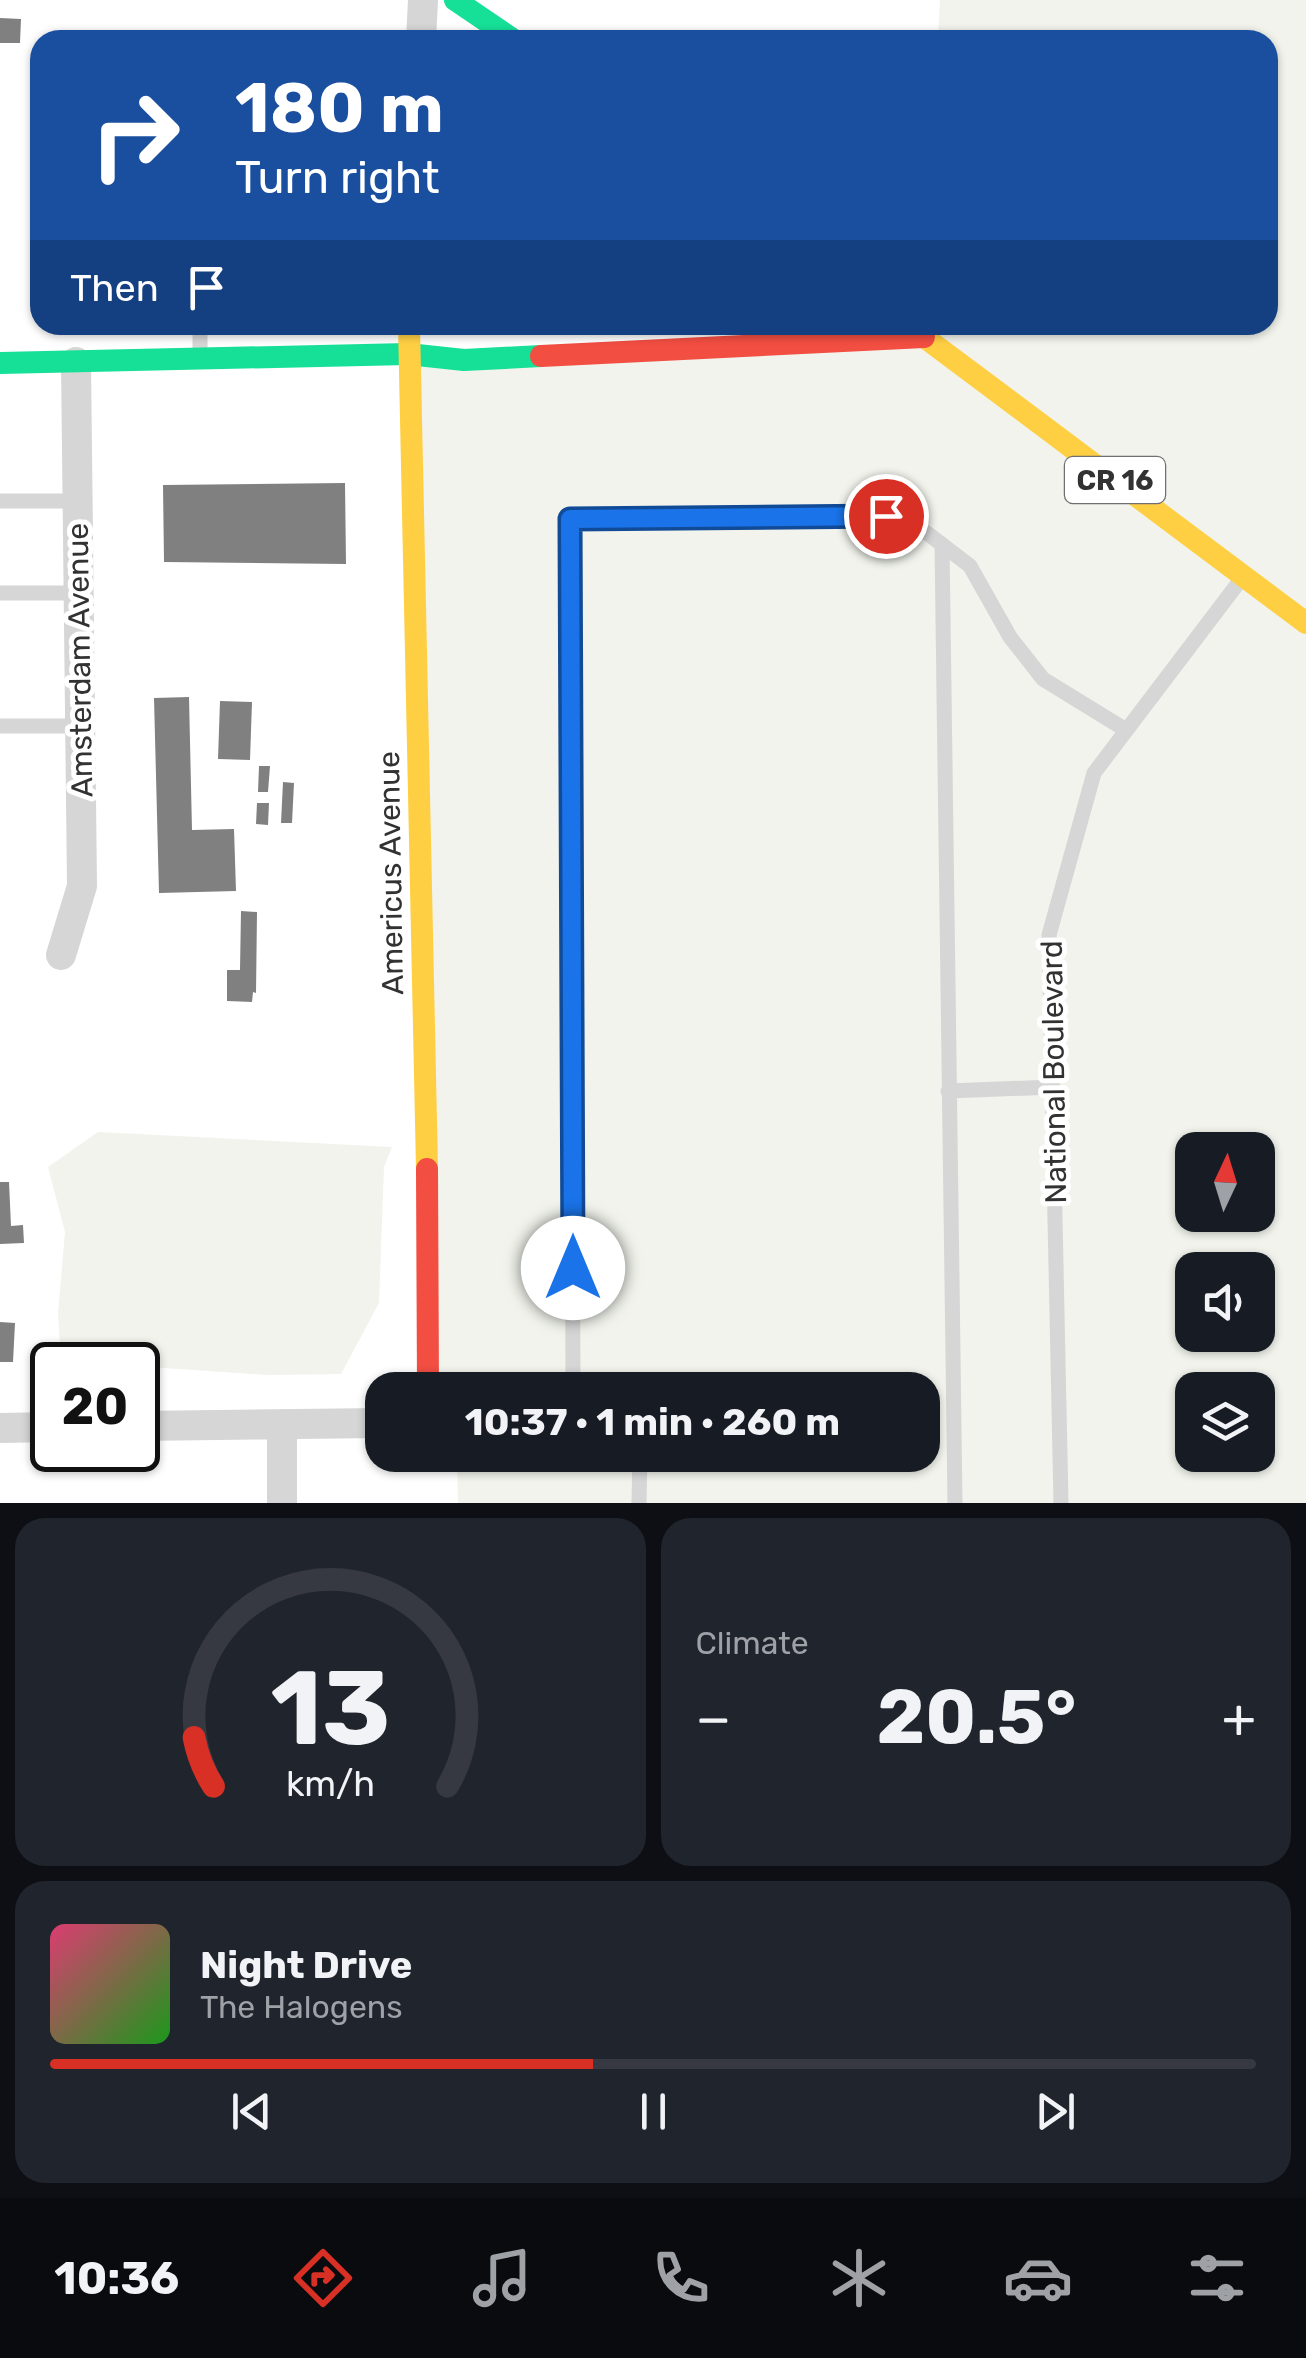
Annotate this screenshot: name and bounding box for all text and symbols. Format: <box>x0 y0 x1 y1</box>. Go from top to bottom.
text: 180 m <box>235 67 444 150</box>
icon: right <box>70 70 200 200</box>
text: Turn right <box>235 151 439 204</box>
icon: arrive <box>179 260 234 315</box>
text: Then <box>70 265 159 311</box>
road number: CR 16 <box>1065 457 1165 503</box>
pin <box>844 474 929 559</box>
icon: arrive <box>859 489 914 544</box>
street label: Amsterdam Avenue <box>60 523 100 797</box>
street label: Americus Avenue <box>371 751 411 995</box>
street label: National Boulevard <box>1034 940 1074 1204</box>
north arrow <box>1175 1132 1275 1232</box>
map controls <box>1175 1132 1275 1472</box>
position arrow <box>521 1216 625 1320</box>
button: sound <box>1175 1252 1275 1352</box>
speed limit sign: 20 <box>30 1342 160 1472</box>
button: layers <box>1175 1372 1275 1472</box>
text: 10:37 · 1 min · 260 m <box>465 1399 840 1445</box>
text: Climate <box>696 1624 809 1662</box>
text: 13 <box>270 1647 390 1770</box>
text: 20.5° <box>877 1673 1076 1762</box>
text: − <box>696 1686 731 1751</box>
text: + <box>1222 1686 1256 1751</box>
text: km/h <box>286 1763 375 1805</box>
text: Night Drive <box>200 1942 412 1988</box>
text: The Halogens <box>200 1988 403 2026</box>
icon: previous <box>224 2084 279 2139</box>
icon: pause <box>626 2084 681 2139</box>
icon: next <box>1028 2084 1083 2139</box>
icon: directions <box>288 2243 358 2313</box>
icon: music <box>467 2243 537 2313</box>
icon: phone <box>646 2243 716 2313</box>
icon: climate <box>824 2243 894 2313</box>
icon: car <box>1003 2243 1073 2313</box>
icon: filters <box>1182 2243 1252 2313</box>
text: 10:36 <box>54 2252 179 2305</box>

